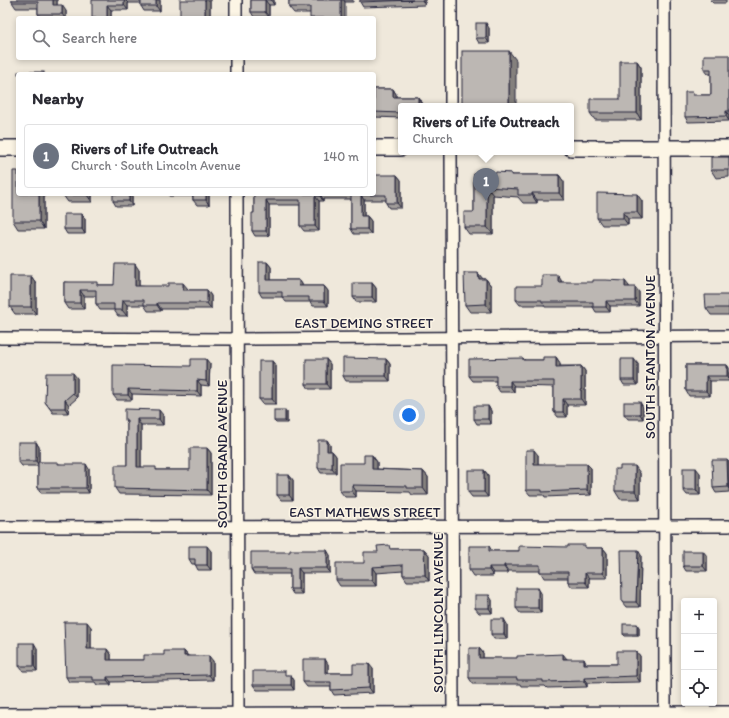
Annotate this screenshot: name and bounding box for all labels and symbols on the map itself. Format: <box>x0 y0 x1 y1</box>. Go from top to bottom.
pin: 1 <box>473 168 499 201</box>
street label: SOUTH STANTON AVENUE <box>642 275 659 439</box>
street label: EAST DEMING STREET <box>295 315 434 332</box>
street label: SOUTH GRAND AVENUE <box>214 379 231 528</box>
your location <box>399 405 419 425</box>
street label: EAST MATHEWS STREET <box>289 504 441 521</box>
street label: SOUTH LINCOLN AVENUE <box>430 533 447 693</box>

